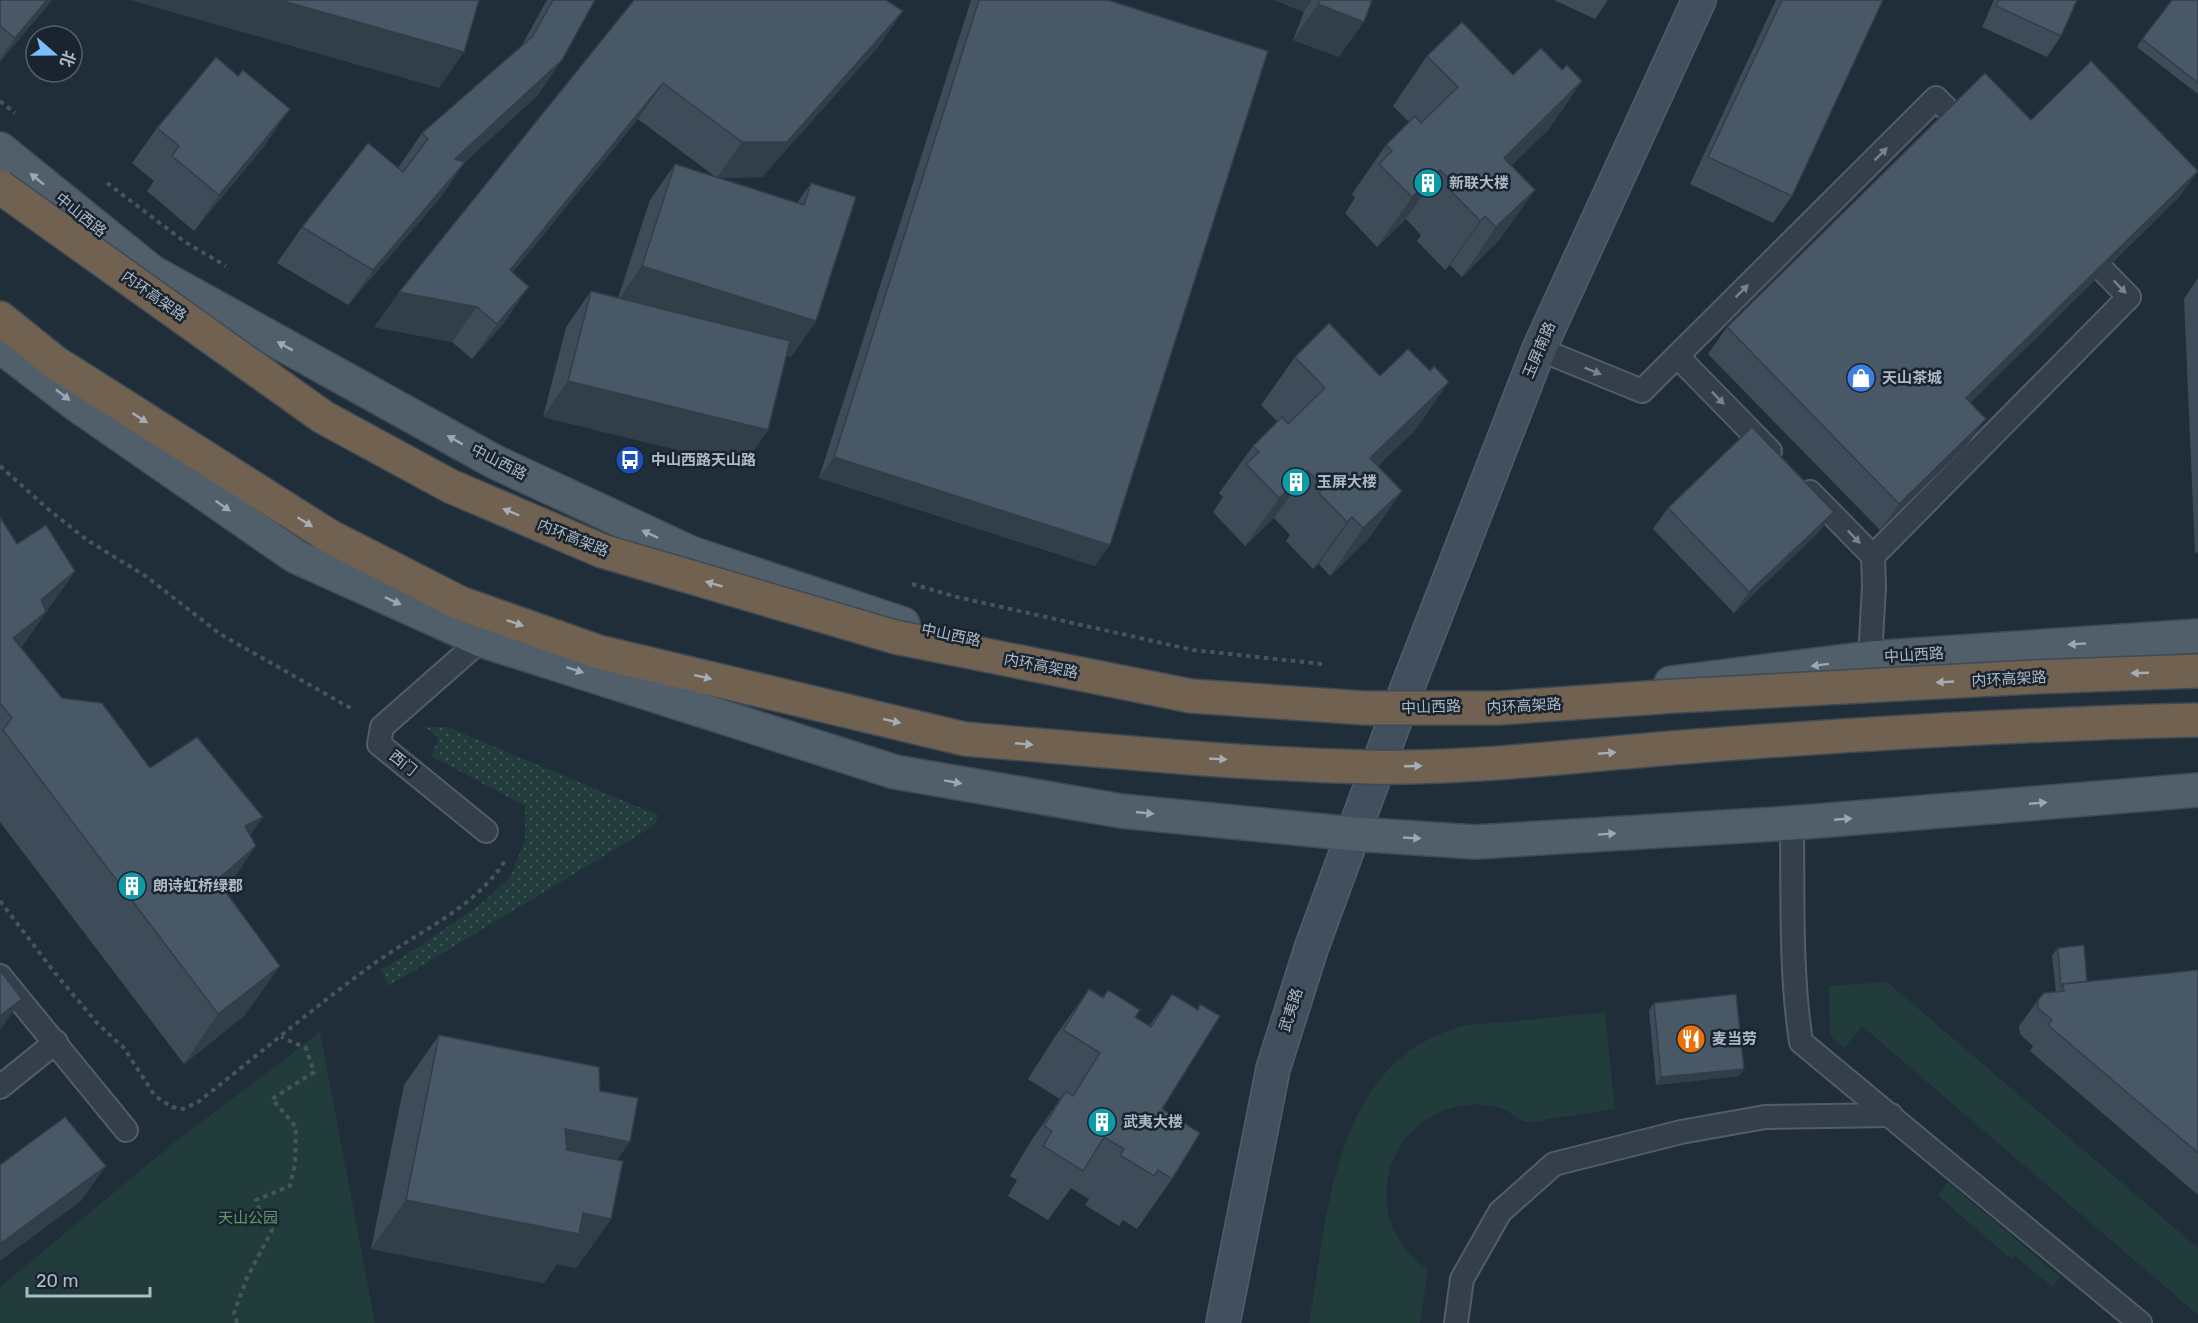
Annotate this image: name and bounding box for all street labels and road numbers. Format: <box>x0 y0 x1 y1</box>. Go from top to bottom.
street label: 中山西路 <box>52 189 110 241</box>
street label: 内环高架路 <box>118 267 190 325</box>
street label: 玉屏南路 <box>1519 319 1559 381</box>
street label: 中山西路 <box>468 440 530 484</box>
street label: 内环高架路 <box>535 516 611 560</box>
street label: 中山西路 <box>920 620 982 650</box>
street label: 中山西路 <box>1883 644 1945 666</box>
street label: 内环高架路 <box>1002 650 1080 682</box>
street label: 内环高架路 <box>1971 668 2047 690</box>
street label: 内环高架路 <box>1486 695 1562 717</box>
street label: 中山西路 <box>1401 697 1461 717</box>
street label: 西门 <box>386 747 420 779</box>
street label: 武夷路 <box>1275 986 1307 1034</box>

